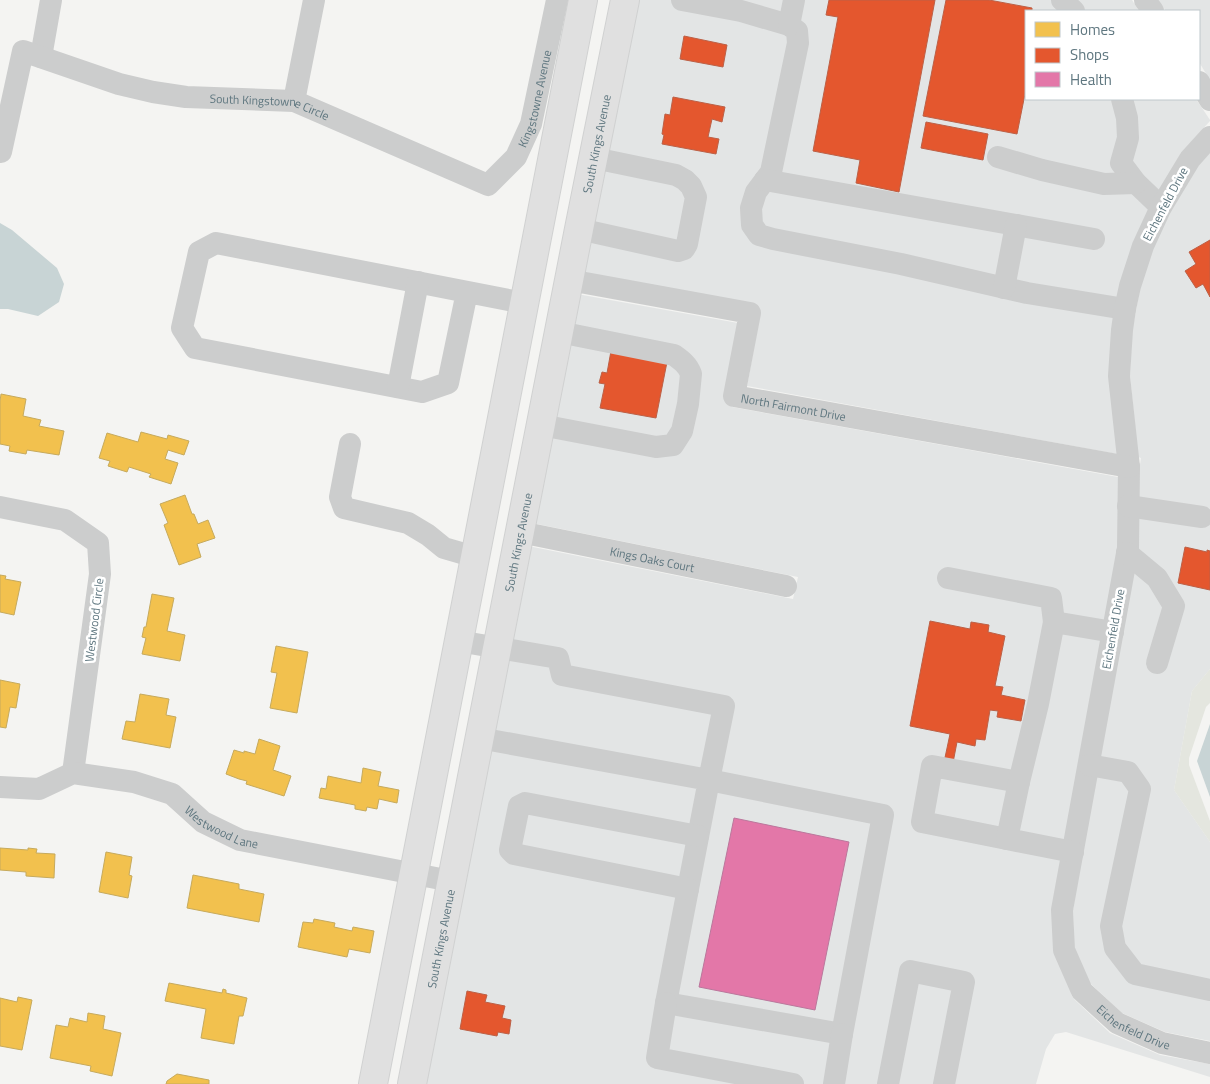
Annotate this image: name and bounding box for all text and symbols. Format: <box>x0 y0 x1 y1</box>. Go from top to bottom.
legend <box>1025 10 1200 100</box>
text: Homes <box>1070 18 1115 41</box>
text: Shops <box>1070 43 1109 66</box>
street label: Kingstowne Avenue <box>512 48 556 150</box>
text: Health <box>1070 68 1112 91</box>
street label: South Kingstowne Circle <box>209 88 333 125</box>
street label: South Kings Avenue <box>577 93 615 195</box>
street label: Eichenfeld Drive <box>1138 164 1192 244</box>
street label: North Fairmont Drive <box>739 388 848 425</box>
street label: South Kings Avenue <box>499 491 537 593</box>
street label: Kings Oaks Court <box>608 541 697 577</box>
street label: Westwood Circle <box>79 577 109 663</box>
street label: Eichenfeld Drive <box>1097 587 1129 671</box>
street label: Westwood Lane <box>181 800 260 853</box>
street label: South Kings Avenue <box>421 888 459 990</box>
street label: Eichenfeld Drive <box>1093 1000 1172 1054</box>

